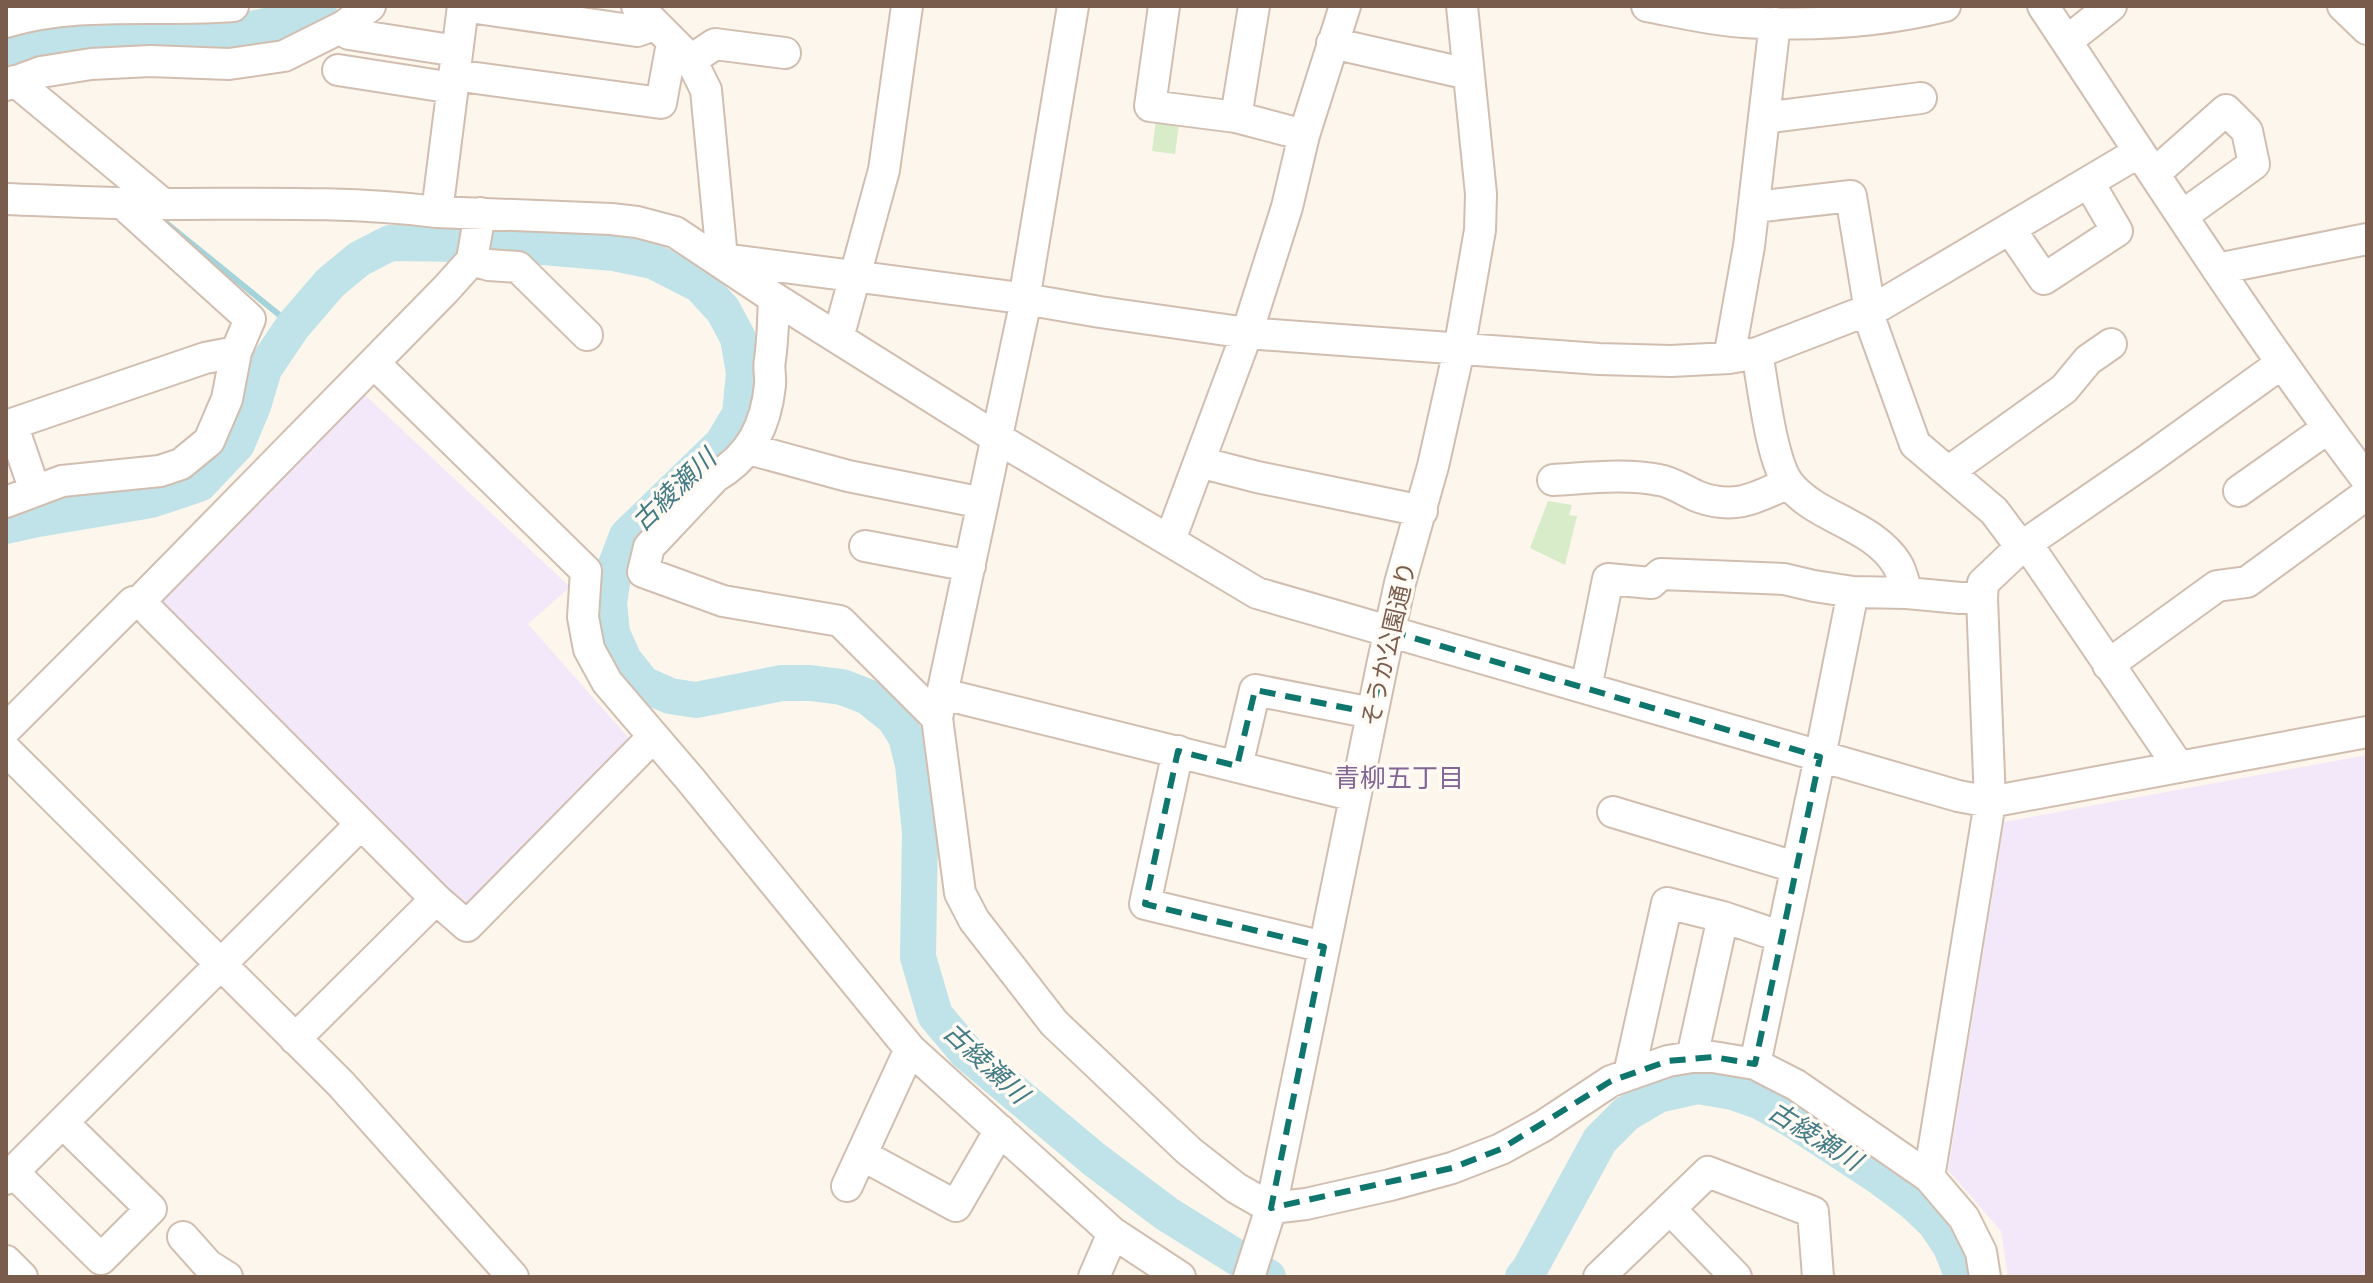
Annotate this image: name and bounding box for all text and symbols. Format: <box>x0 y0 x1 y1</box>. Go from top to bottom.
water label: 古綾瀬川 <box>623 438 725 538</box>
street label: そうか公園通り <box>1353 558 1423 729</box>
district label: 青柳五丁目 <box>1334 759 1464 795</box>
water label: 古綾瀬川 <box>936 1014 1039 1113</box>
water label: 古綾瀬川 <box>1762 1092 1872 1180</box>

